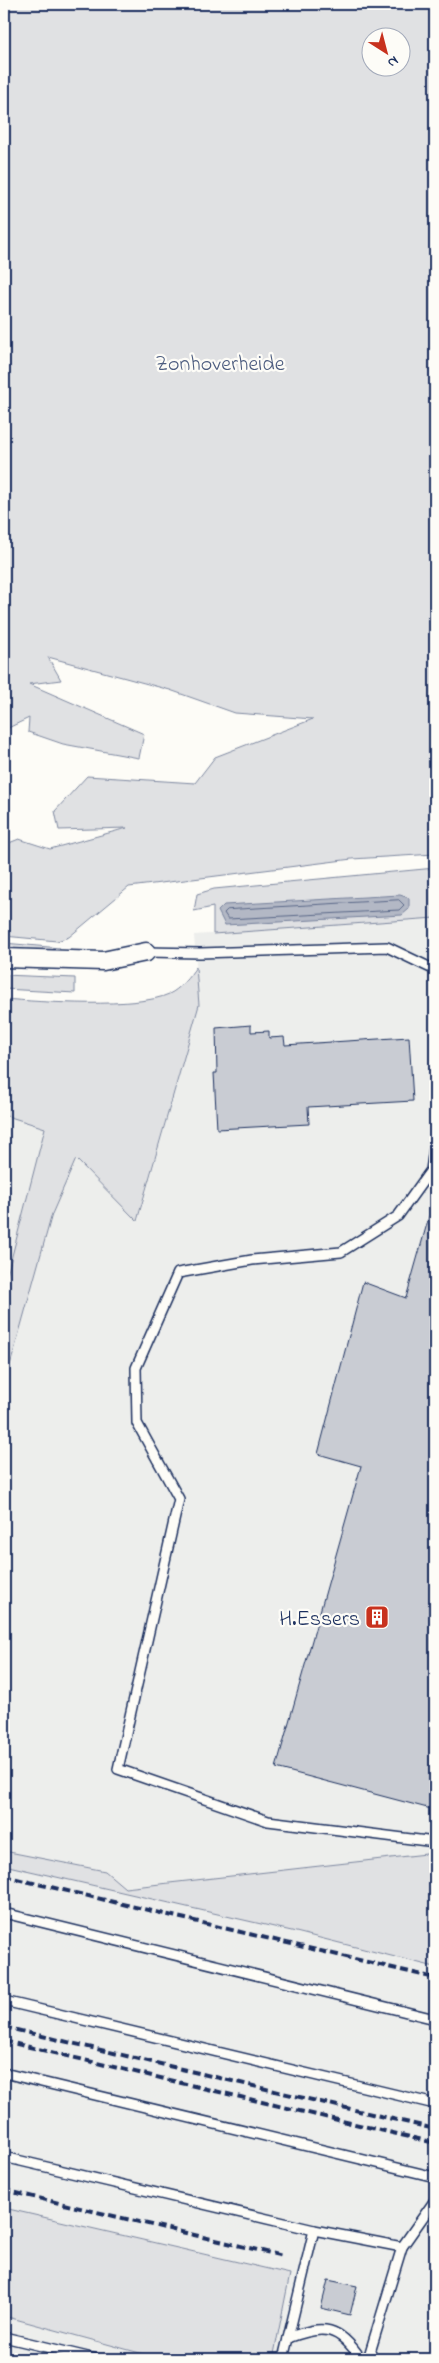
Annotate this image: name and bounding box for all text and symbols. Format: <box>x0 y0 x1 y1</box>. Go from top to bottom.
north arrow <box>362 28 412 78</box>
text: N <box>383 50 403 73</box>
park label: Zonhoverheide <box>156 349 285 381</box>
place label: H.Essers <box>279 1604 360 1636</box>
building icon: H.Essers <box>364 1604 390 1630</box>

